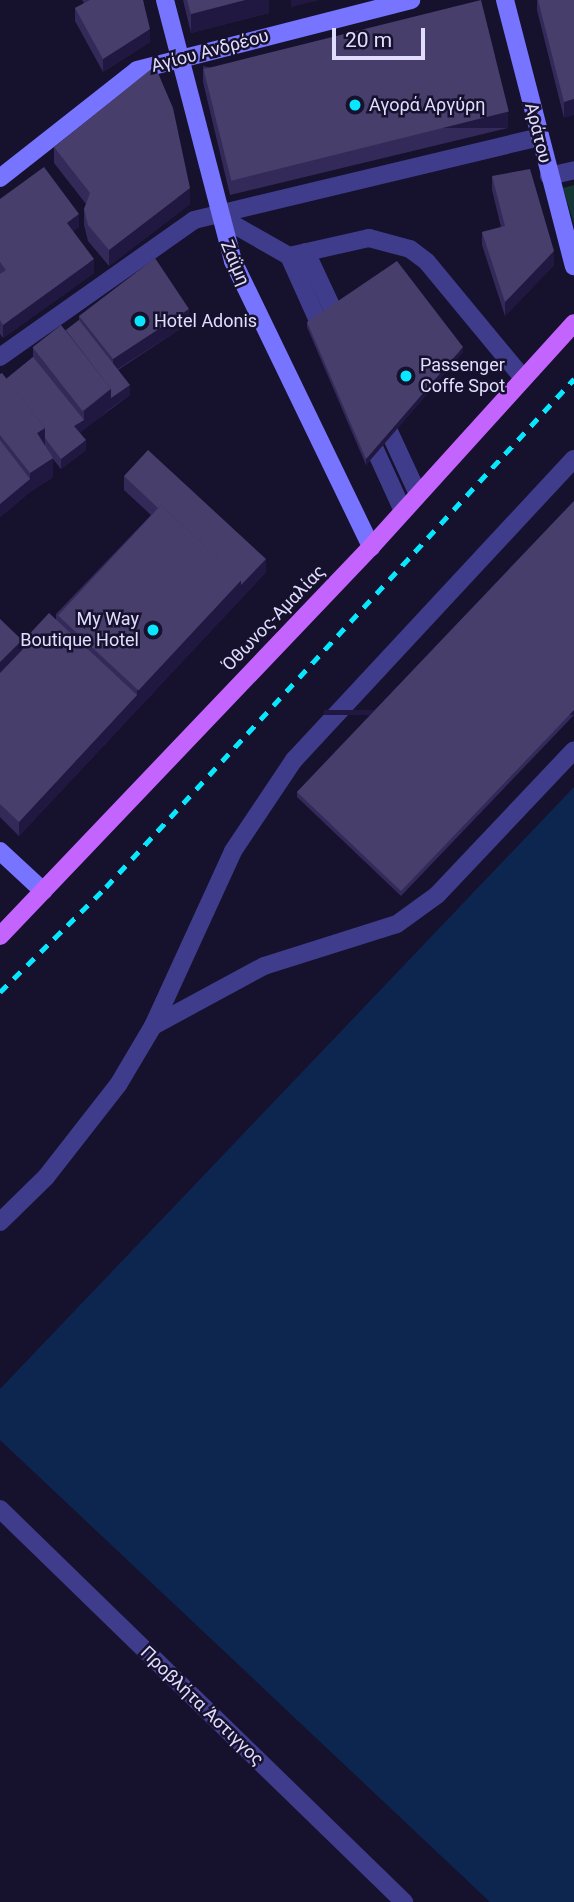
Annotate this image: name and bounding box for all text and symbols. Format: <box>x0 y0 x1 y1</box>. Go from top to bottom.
scale bar <box>336 14 429 58</box>
street label: Αγίου Ανδρέου <box>149 25 271 77</box>
text: 20 m <box>345 28 392 52</box>
place label: Αγορά Αργύρη <box>369 94 485 116</box>
marker: Αγορά Αργύρη <box>347 97 363 113</box>
street label: Αράτου <box>520 101 556 165</box>
street label: Ζαΐμη <box>216 237 254 289</box>
place label: Hotel Adonis <box>154 310 257 332</box>
marker: Hotel Adonis <box>132 313 148 329</box>
place label: Passenger Coffe Spot <box>420 355 505 398</box>
marker: Passenger Coffe Spot <box>398 368 414 384</box>
street label: Όθωνος-Αμαλίας <box>218 561 330 675</box>
place label: My Way Boutique Hotel <box>20 609 139 652</box>
marker: My Way Boutique Hotel <box>145 622 161 638</box>
street label: Προβλήτα Άστιγγος <box>136 1642 268 1770</box>

